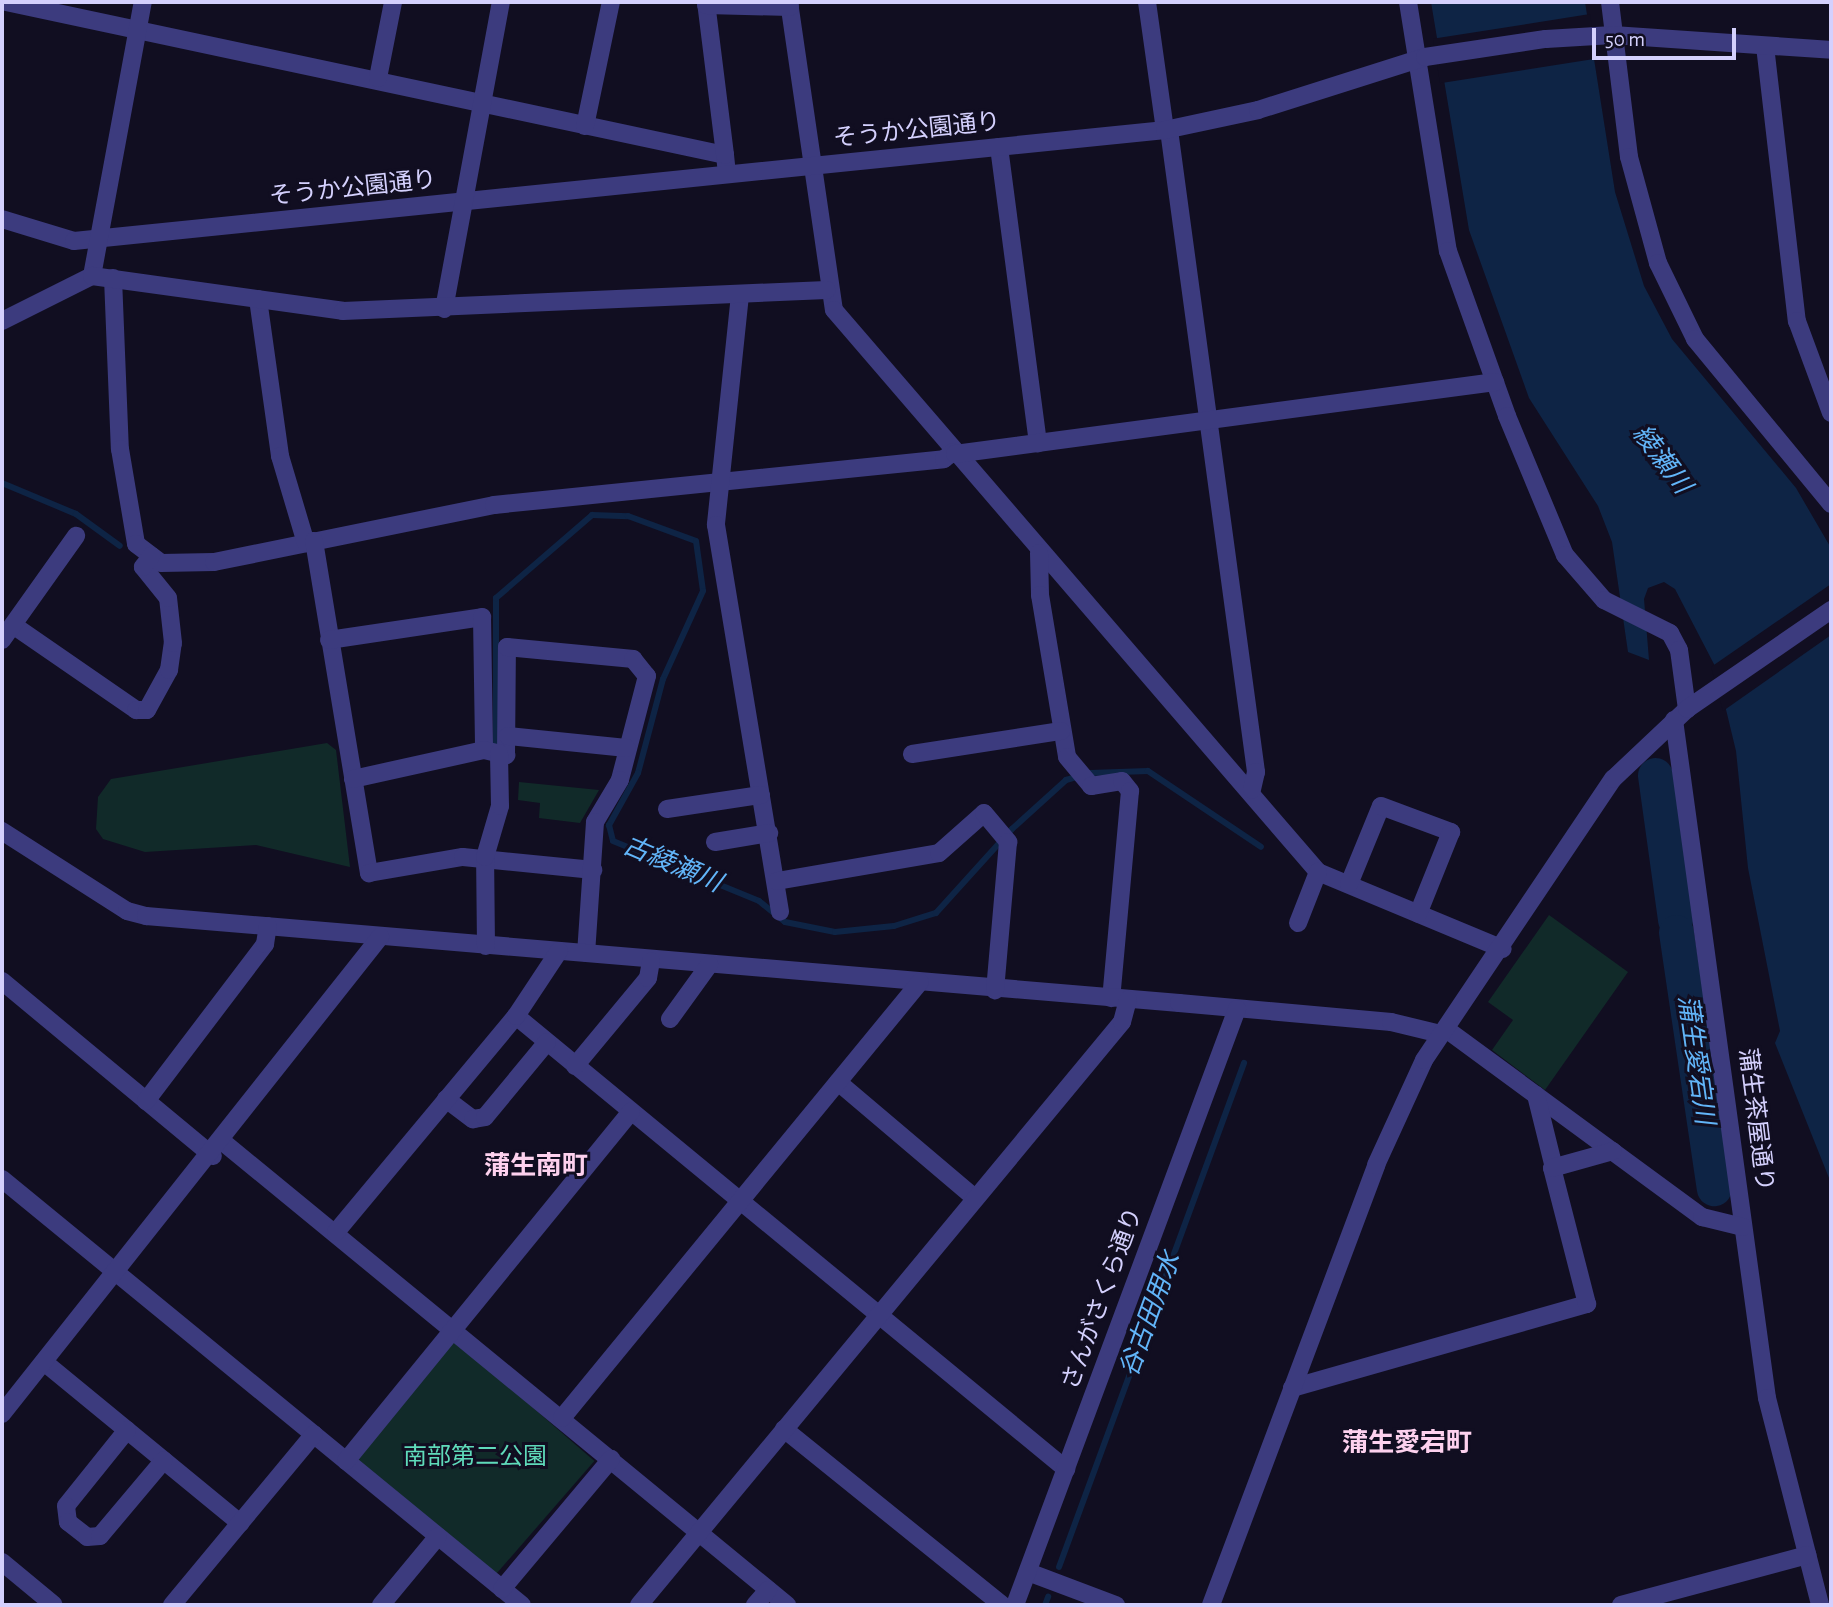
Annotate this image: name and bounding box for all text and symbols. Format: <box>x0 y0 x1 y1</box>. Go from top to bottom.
scale bar <box>1595 14 1738 58</box>
text: 50 m <box>1605 29 1645 50</box>
street label: そうか公園通り <box>832 108 1002 154</box>
street label: そうか公園通り <box>268 166 438 212</box>
water label: 綾瀬川 <box>1625 419 1697 501</box>
water label: 古綾瀬川 <box>618 830 726 900</box>
water label: 蒲生愛宕川 <box>1671 993 1719 1127</box>
street label: 蒲生茶屋通り <box>1732 1047 1778 1193</box>
district label: 蒲生南町 <box>484 1151 588 1183</box>
street label: さんがさくら通り <box>1057 1204 1149 1394</box>
water label: 谷古田用水 <box>1114 1249 1188 1381</box>
district label: 蒲生愛宕町 <box>1342 1428 1472 1460</box>
park label: 南部第二公園 <box>403 1444 547 1472</box>

